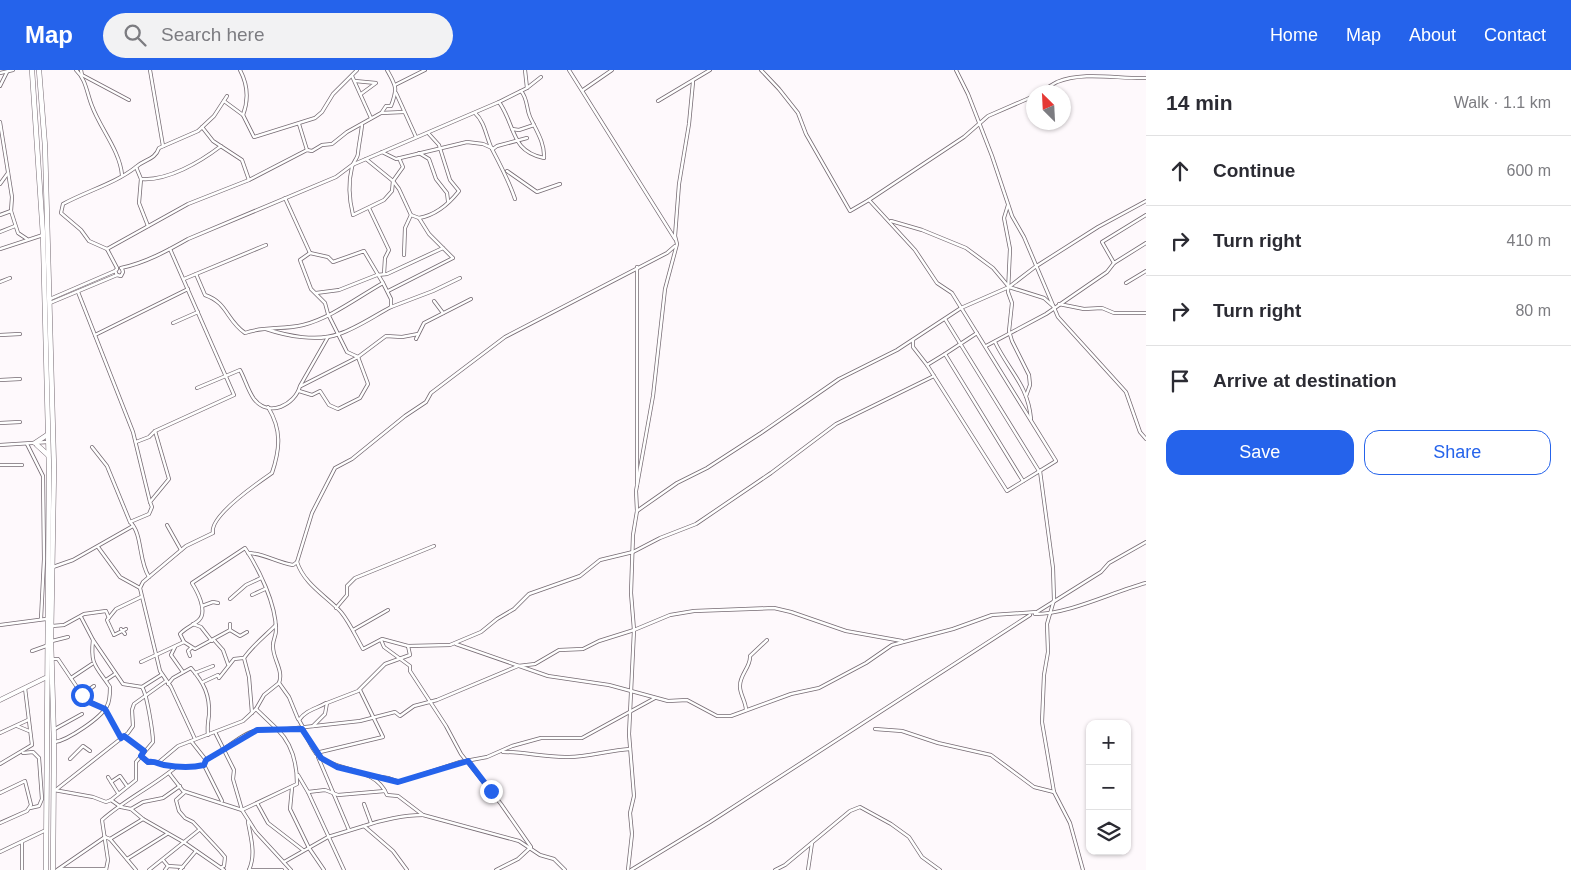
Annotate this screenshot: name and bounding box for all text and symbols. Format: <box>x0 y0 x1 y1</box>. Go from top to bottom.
search box <box>103 13 453 58</box>
text: Map <box>25 21 73 48</box>
icon: search <box>121 21 149 49</box>
text: Search here <box>161 24 265 45</box>
text: Home <box>1270 25 1318 45</box>
text: Map <box>1346 25 1381 45</box>
text: About <box>1409 25 1456 45</box>
text: Contact <box>1484 25 1546 45</box>
north arrow <box>1026 85 1071 130</box>
text: 14 min <box>1166 91 1233 114</box>
text: Walk · 1.1 km <box>1454 94 1551 111</box>
icon: ahead <box>1166 157 1194 185</box>
text: Continue <box>1213 160 1295 181</box>
text: 600 m <box>1507 162 1551 179</box>
icon: right <box>1166 227 1194 255</box>
text: Turn right <box>1213 230 1301 251</box>
text: 410 m <box>1507 232 1551 249</box>
icon: right <box>1166 297 1194 325</box>
text: Turn right <box>1213 300 1301 321</box>
text: 80 m <box>1515 302 1551 319</box>
icon: arrive <box>1166 367 1194 395</box>
text: Arrive at destination <box>1213 370 1397 391</box>
button: Save <box>1166 430 1354 475</box>
button: Share <box>1364 430 1551 475</box>
route start <box>71 684 94 707</box>
map controls <box>1086 720 1131 855</box>
button: + <box>1086 720 1131 765</box>
button: − <box>1086 765 1131 810</box>
route end <box>480 780 503 803</box>
button: layers <box>1086 810 1131 855</box>

